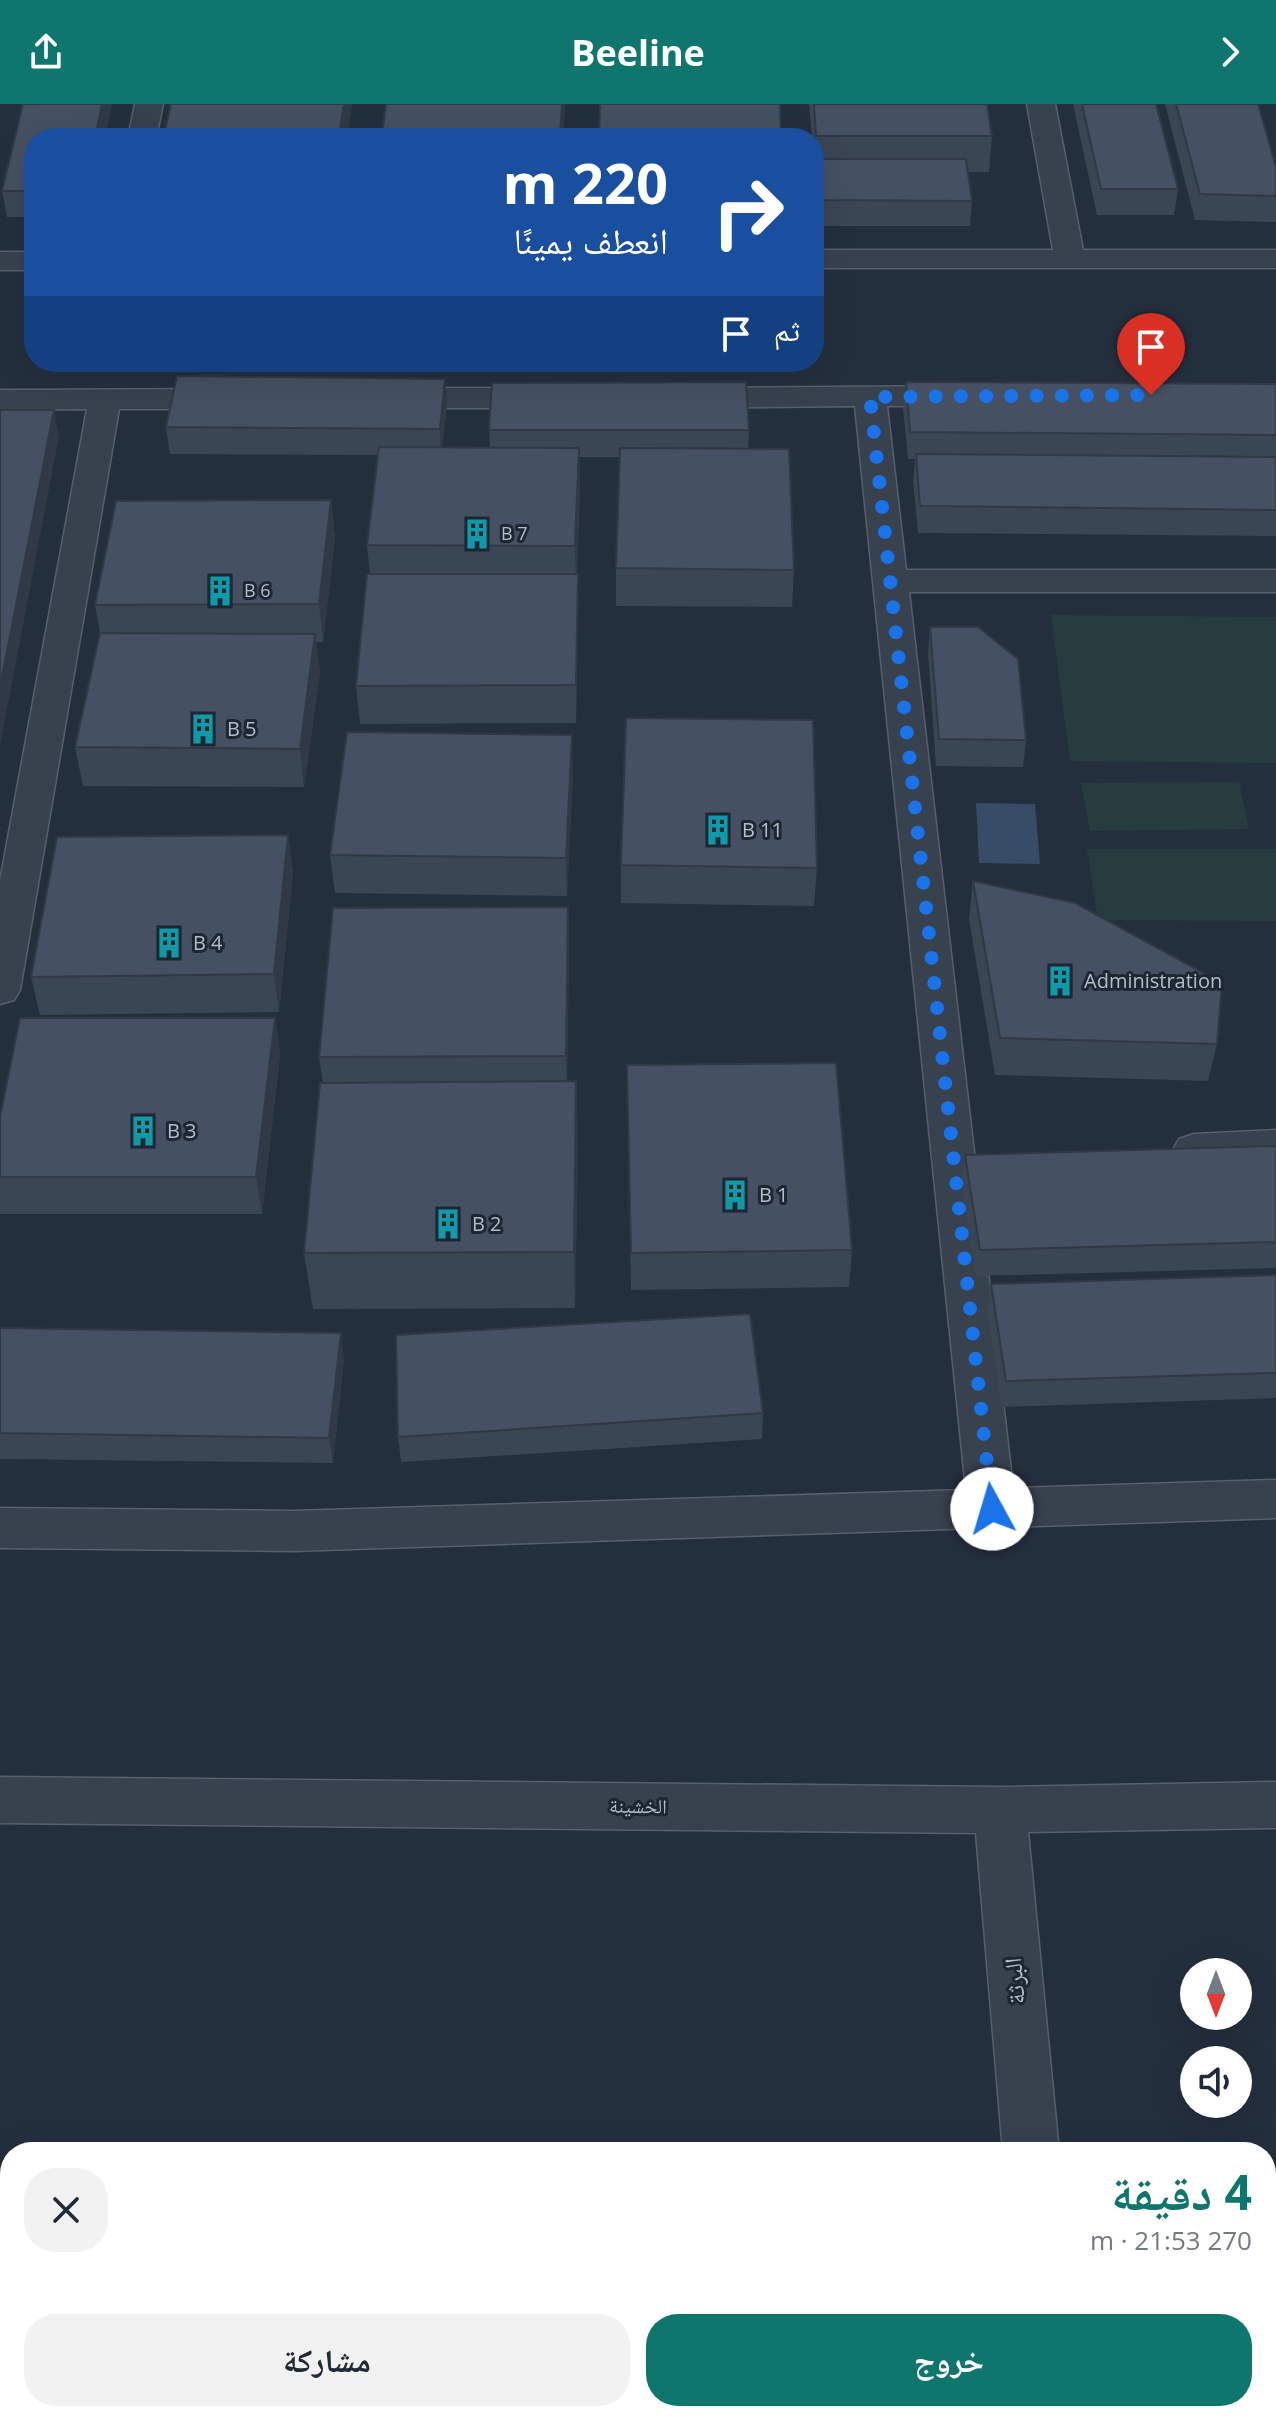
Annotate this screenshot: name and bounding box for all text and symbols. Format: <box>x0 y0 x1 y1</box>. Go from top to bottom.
text: Beeline <box>571 28 705 77</box>
icon: share <box>24 30 68 74</box>
icon: forward <box>1208 30 1252 74</box>
text: 220 m <box>502 144 668 220</box>
icon: right <box>696 160 800 264</box>
text: انعطف يمينًا <box>513 216 668 265</box>
text: ثم <box>774 309 800 350</box>
icon: arrive <box>714 312 758 356</box>
pin <box>1117 313 1185 395</box>
icon: arrive <box>1129 325 1173 369</box>
building icon: B 7 <box>460 517 494 551</box>
place label: B 7 <box>501 521 528 545</box>
building icon: B 6 <box>203 574 237 608</box>
place label: B 6 <box>244 578 271 602</box>
building icon: B 5 <box>186 712 220 746</box>
place label: B 5 <box>227 715 257 742</box>
building icon: B 11 <box>701 813 735 847</box>
place label: B 11 <box>742 816 783 843</box>
building icon: B 4 <box>152 926 186 960</box>
place label: B 4 <box>193 929 223 956</box>
building icon: Administration <box>1043 964 1077 998</box>
place label: Administration <box>1084 967 1222 994</box>
building icon: B 3 <box>126 1114 160 1148</box>
place label: B 3 <box>167 1117 197 1144</box>
building icon: B 1 <box>718 1178 752 1212</box>
place label: B 1 <box>759 1181 789 1208</box>
building icon: B 2 <box>431 1207 465 1241</box>
place label: B 2 <box>472 1210 502 1237</box>
position arrow <box>950 1467 1034 1551</box>
street label: الخشينة <box>609 1791 667 1820</box>
street label: البرثة <box>995 1956 1032 2006</box>
north arrow <box>1180 1958 1252 2030</box>
map controls <box>1180 1958 1252 2118</box>
button: sound <box>1180 2046 1252 2118</box>
text: 4 دقيقة <box>1111 2159 1252 2224</box>
button: close <box>24 2168 108 2252</box>
text: 270 m · 21:53 <box>1090 2222 1252 2258</box>
button: مشاركة <box>24 2314 630 2406</box>
button: خروج <box>646 2314 1252 2406</box>

